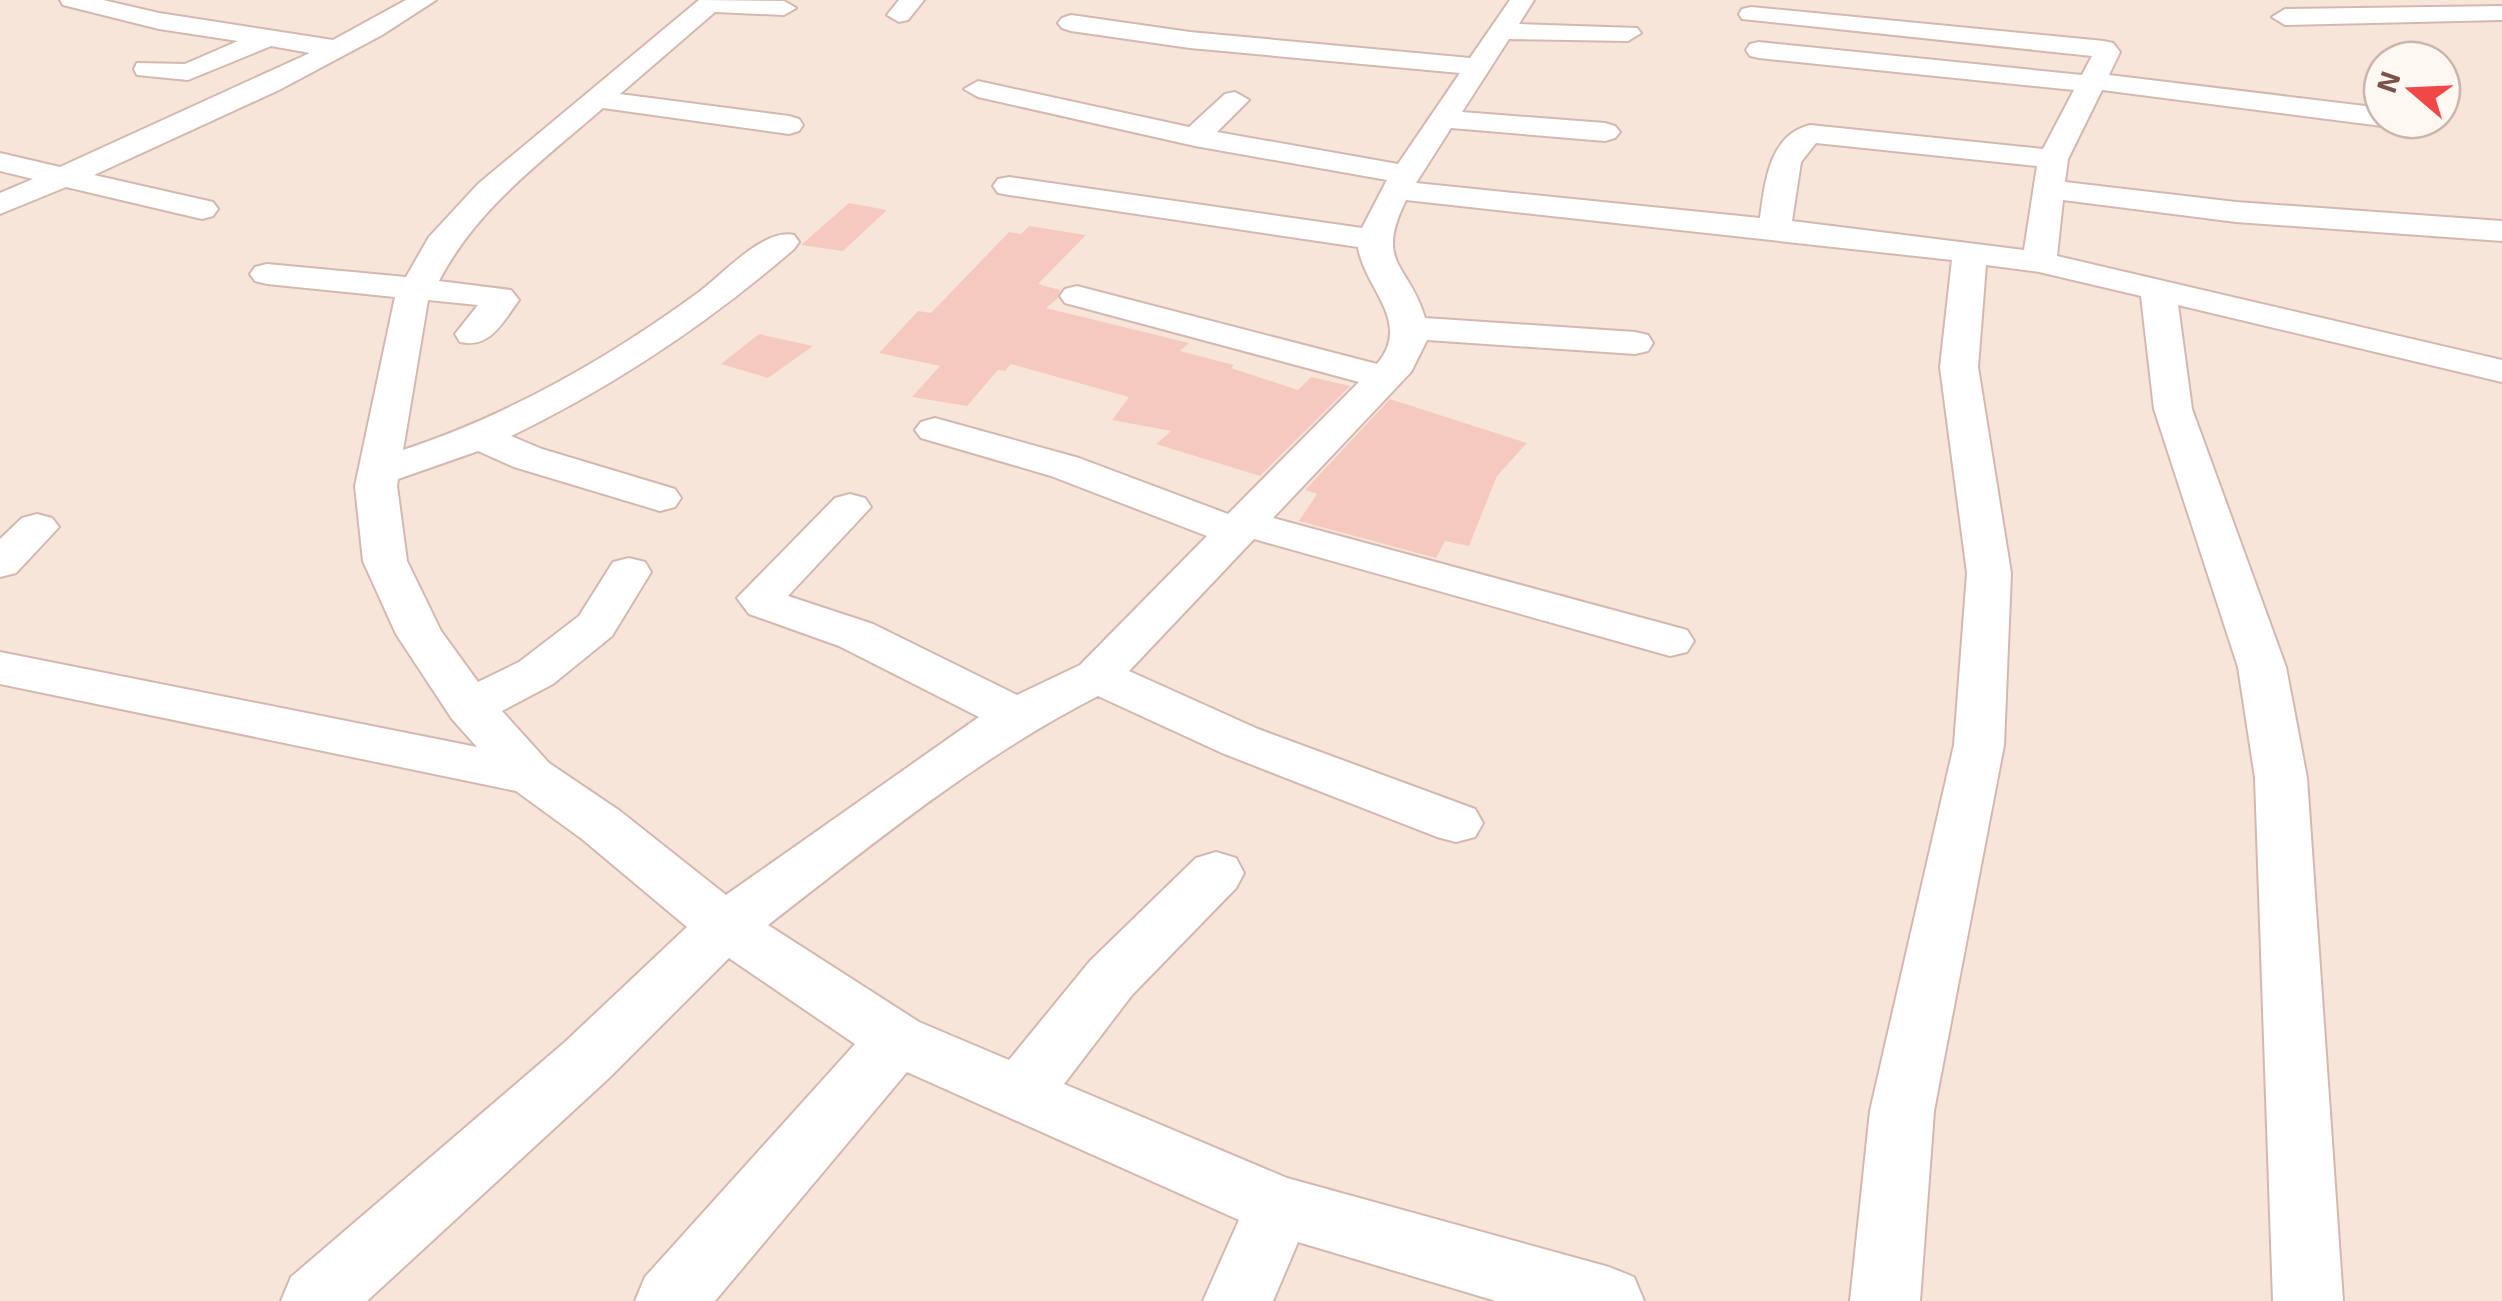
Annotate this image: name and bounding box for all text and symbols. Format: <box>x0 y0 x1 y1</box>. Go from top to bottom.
north arrow <box>2362 40 2462 140</box>
text: N <box>2368 66 2407 97</box>

